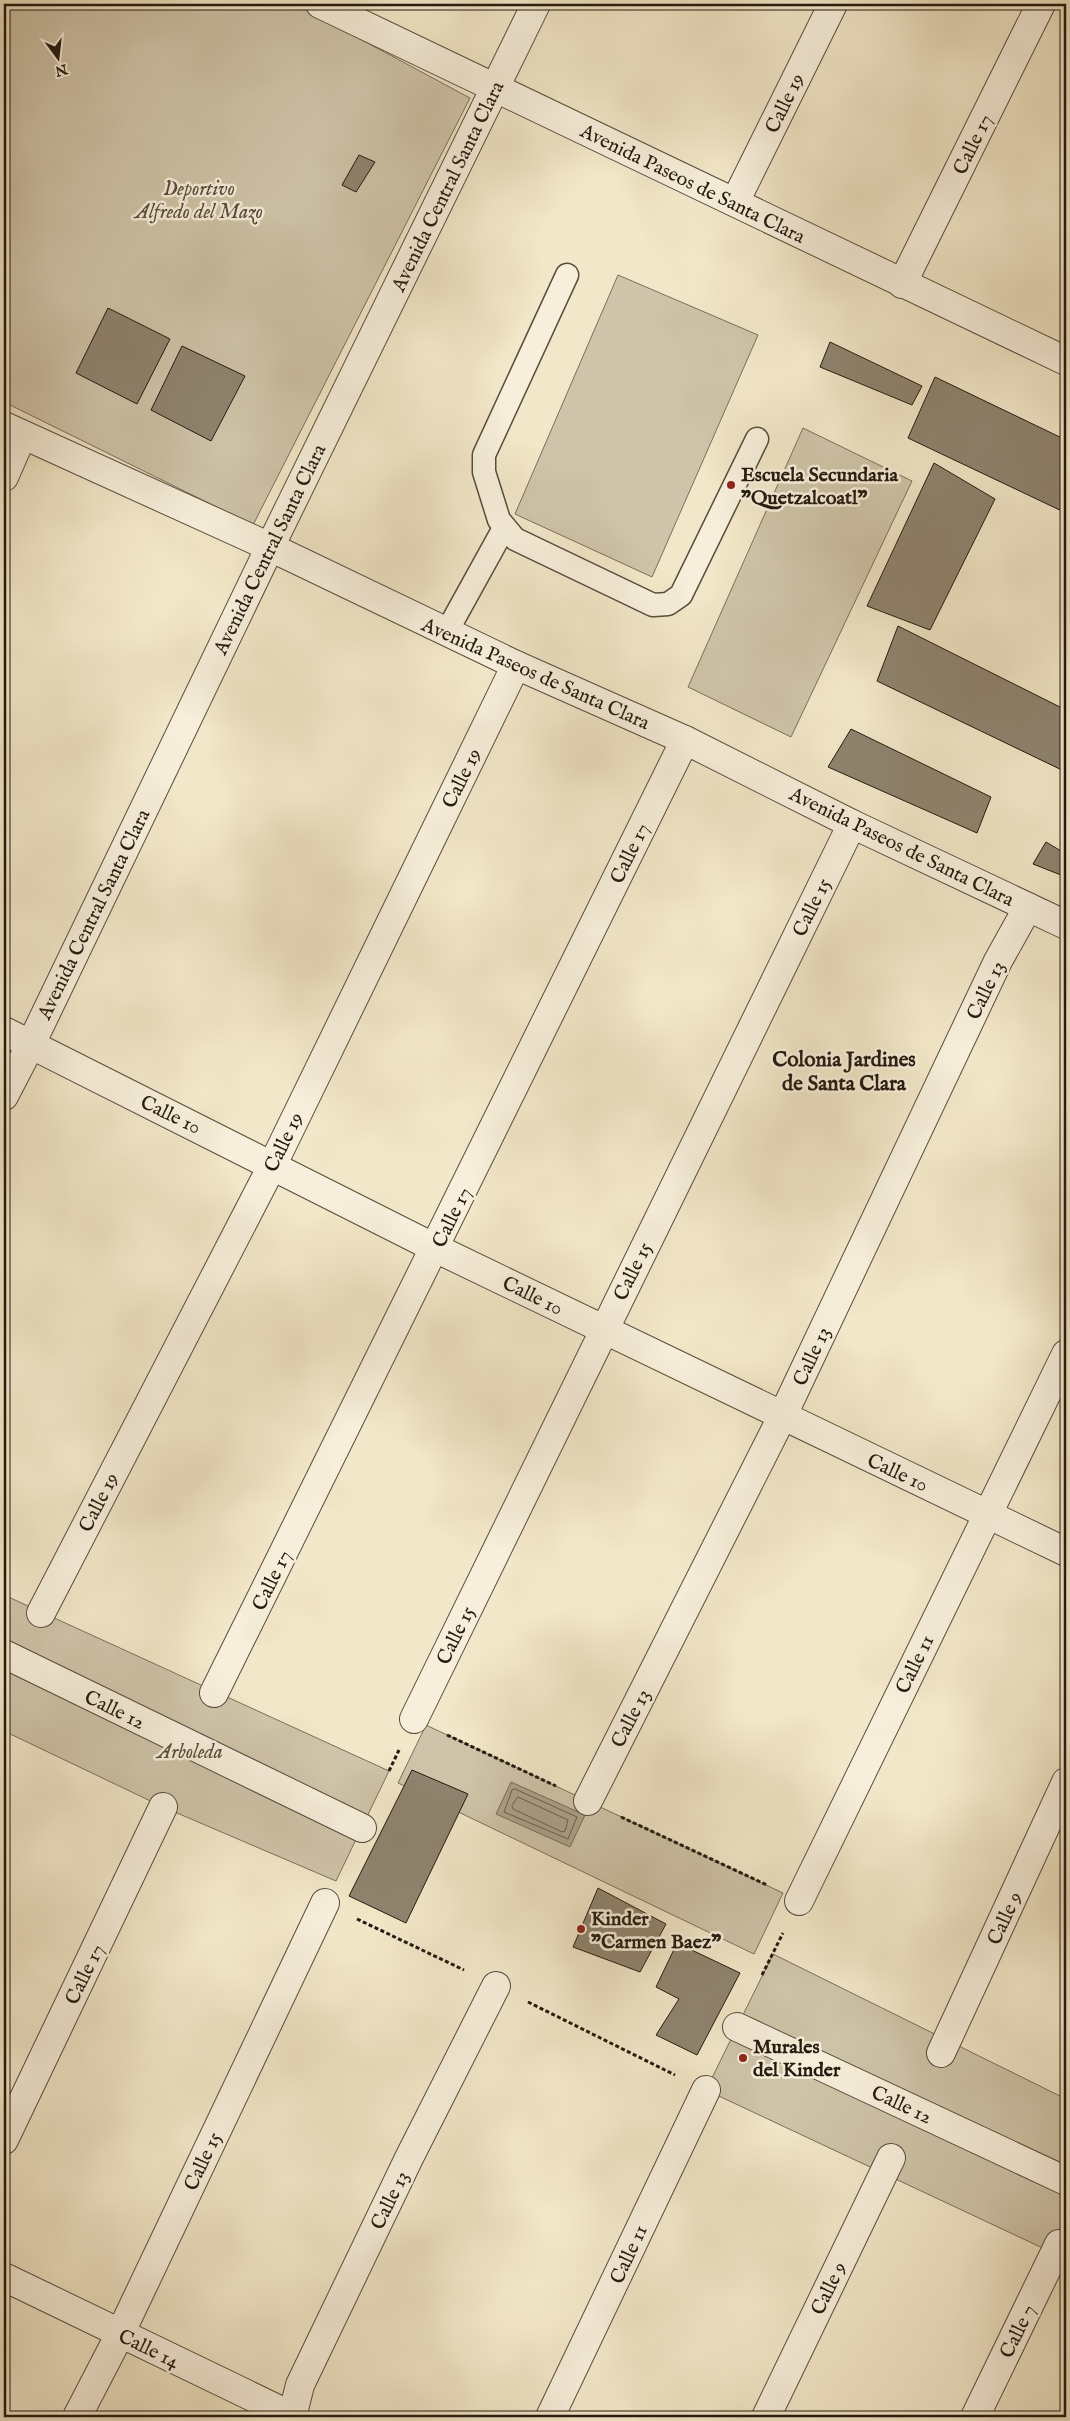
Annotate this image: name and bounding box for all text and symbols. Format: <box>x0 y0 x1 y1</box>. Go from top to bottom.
north arrow <box>32 32 82 82</box>
text: N <box>53 59 70 80</box>
street label: Calle 19 <box>760 70 811 138</box>
street label: Avenida Central Santa Clara <box>386 77 510 297</box>
street label: Calle 17 <box>948 110 999 179</box>
street label: Avenida Paseos de Santa Clara <box>575 119 809 250</box>
park label: Deportivo Alfredo del Mazo <box>133 177 263 225</box>
street label: Avenida Central Santa Clara <box>208 440 332 660</box>
place label: Escuela Secundaria "Quetzalcoatl" <box>741 463 899 511</box>
marker: Escuela Secundaria "Quetzalcoatl" <box>725 479 737 491</box>
street label: Avenida Paseos de Santa Clara <box>417 612 654 736</box>
street label: Calle 19 <box>437 745 488 813</box>
street label: Avenida Paseos de Santa Clara <box>784 782 1018 913</box>
street label: Avenida Central Santa Clara <box>32 805 156 1025</box>
street label: Calle 17 <box>605 819 656 888</box>
street label: Calle 15 <box>788 874 837 941</box>
street label: Calle 13 <box>961 957 1011 1024</box>
district label: Colonia Jardines de Santa Clara <box>772 1047 916 1098</box>
street label: Calle 10 <box>136 1090 205 1141</box>
street label: Calle 19 <box>259 1109 310 1177</box>
street label: Calle 17 <box>427 1183 478 1252</box>
street label: Calle 15 <box>609 1238 658 1305</box>
street label: Calle 10 <box>498 1271 567 1322</box>
street label: Calle 13 <box>788 1323 837 1390</box>
street label: Calle 10 <box>863 1448 932 1498</box>
street label: Calle 19 <box>74 1469 125 1537</box>
street label: Calle 17 <box>247 1546 298 1615</box>
street label: Calle 15 <box>432 1602 481 1669</box>
street label: Calle 11 <box>890 1631 940 1698</box>
street label: Calle 12 <box>80 1685 149 1736</box>
street label: Calle 13 <box>606 1685 657 1752</box>
park label: Arboleda <box>155 1740 223 1765</box>
street label: Calle 9 <box>982 1888 1029 1949</box>
place label: Kinder "Carmen Baez" <box>591 1907 721 1955</box>
marker: Kinder "Carmen Baez" <box>575 1923 587 1935</box>
street label: Calle 17 <box>60 1940 111 2009</box>
place label: Murales del Kinder <box>753 2035 841 2083</box>
marker: Murales del Kinder <box>737 2052 749 2064</box>
street label: Calle 12 <box>867 2080 936 2130</box>
street label: Calle 15 <box>179 2128 228 2195</box>
street label: Calle 13 <box>365 2167 415 2234</box>
street label: Calle 11 <box>605 2221 654 2288</box>
street label: Calle 9 <box>806 2258 853 2319</box>
street label: Calle 7 <box>995 2301 1042 2363</box>
street label: Calle 14 <box>114 2324 183 2375</box>

